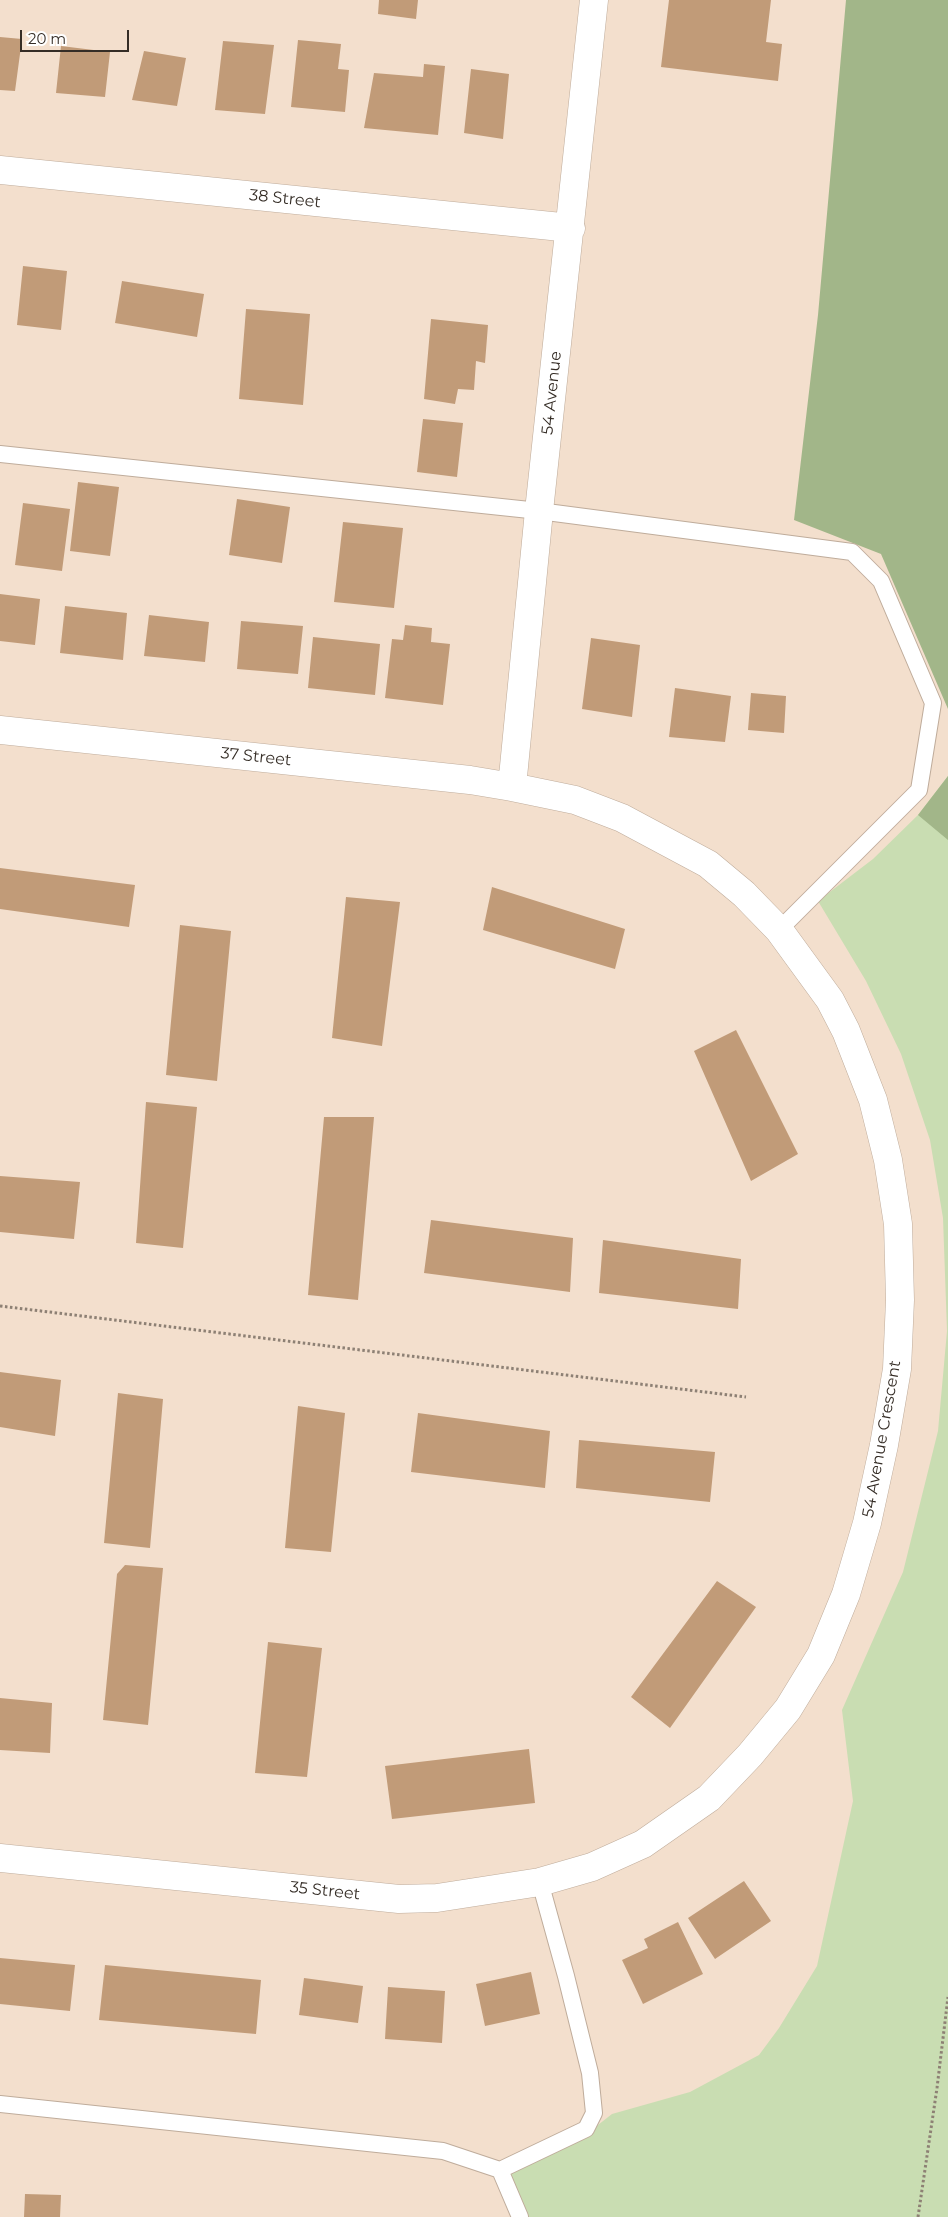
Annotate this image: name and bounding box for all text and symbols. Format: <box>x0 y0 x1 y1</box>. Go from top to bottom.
scale bar <box>22 20 131 52</box>
text: 20 m <box>28 29 66 48</box>
street label: 38 Street <box>248 186 322 212</box>
street label: 54 Avenue <box>538 350 566 436</box>
street label: 37 Street <box>220 744 292 770</box>
street label: 54 Avenue Crescent <box>859 1359 905 1519</box>
street label: 35 Street <box>289 1878 361 1904</box>

